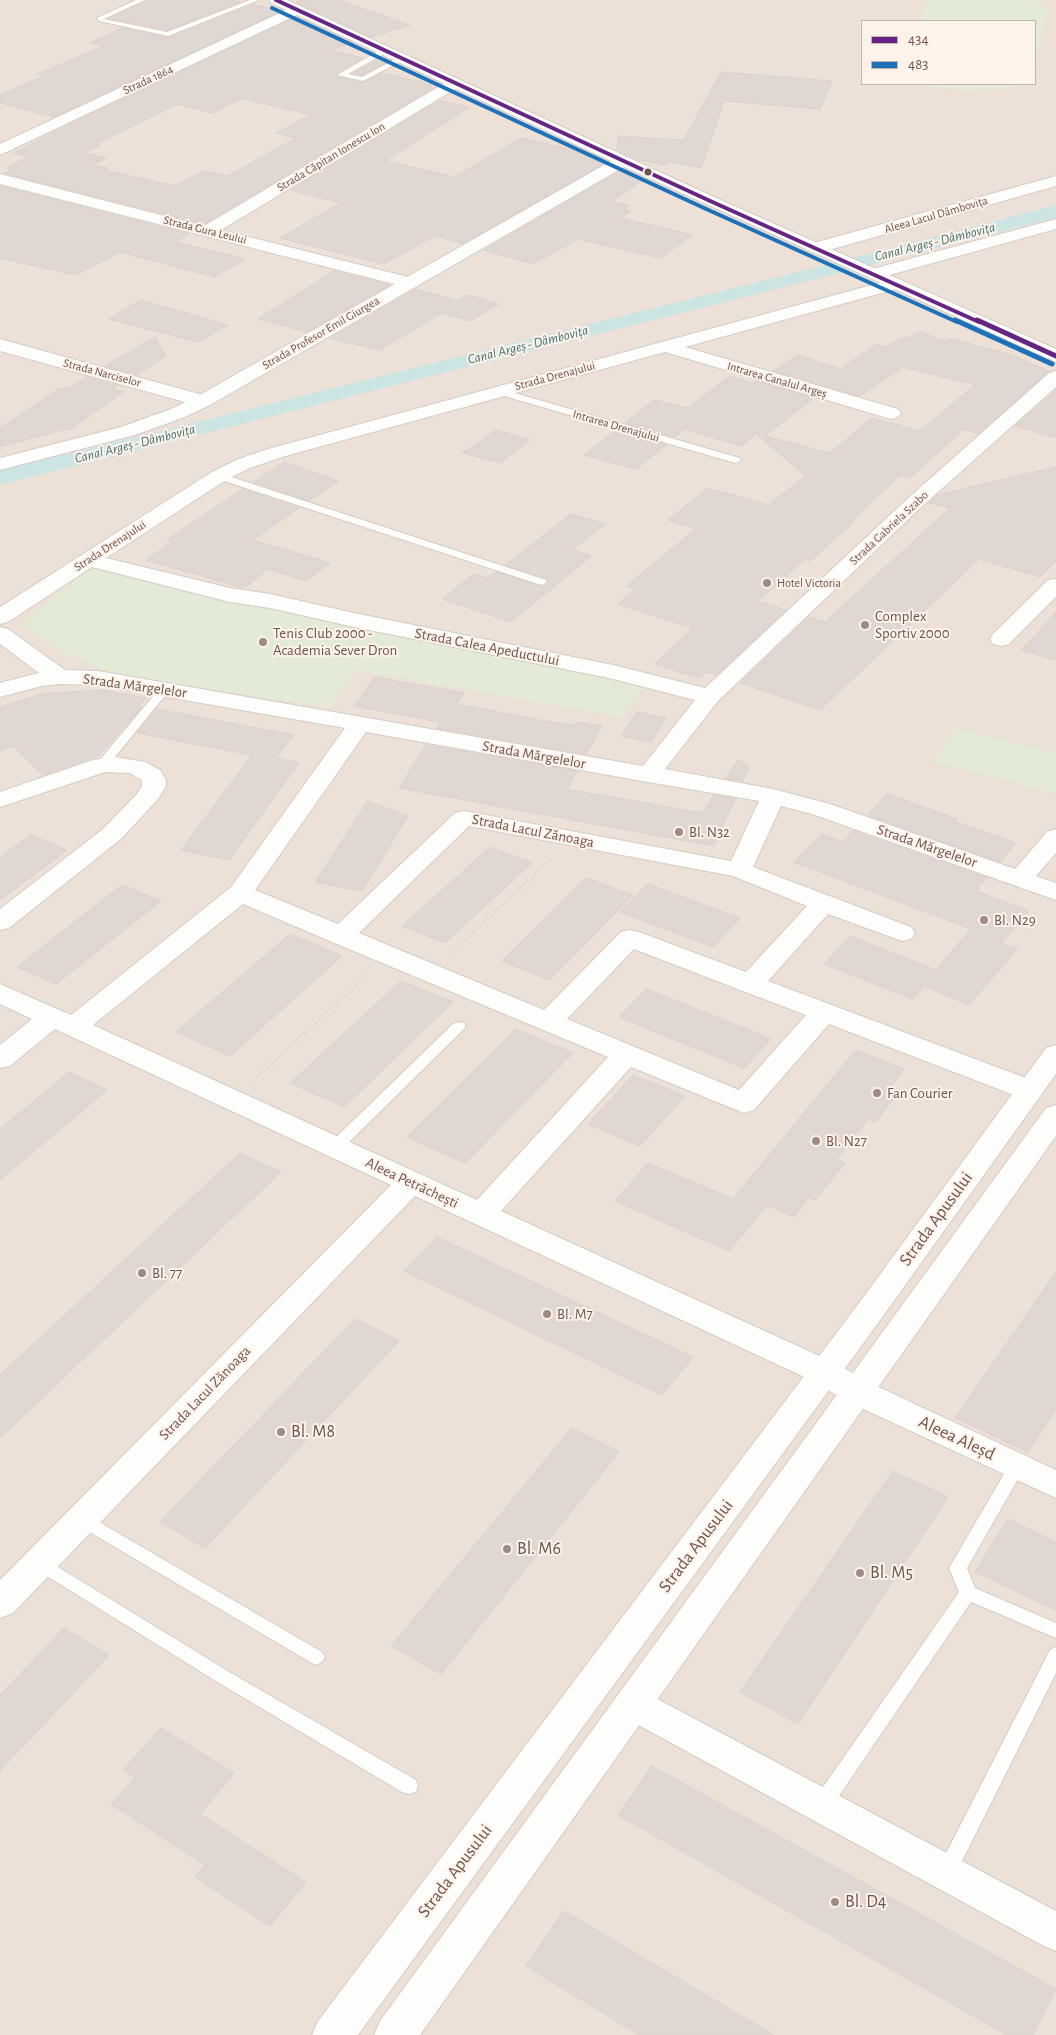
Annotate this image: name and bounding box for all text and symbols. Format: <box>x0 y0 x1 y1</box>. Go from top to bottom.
legend <box>861 20 1036 85</box>
text: 434 <box>908 32 929 47</box>
text: 483 <box>908 57 929 72</box>
street label: Strada 1864 <box>121 62 175 98</box>
street label: Strada Căpitan Ionescu Ion <box>274 119 388 195</box>
unlabelled marker <box>643 167 653 177</box>
street label: Aleea Lacul Dâmbovița <box>883 193 989 237</box>
street label: Strada Gura Leului <box>162 213 248 247</box>
water label: Canal Argeș - Dâmbovița <box>873 219 997 265</box>
street label: Strada Profesor Emil Giurgea <box>260 293 382 373</box>
water label: Canal Argeș - Dâmbovița <box>466 322 590 368</box>
street label: Strada Narciselor <box>62 356 142 390</box>
street label: Strada Drenajului <box>513 358 597 394</box>
street label: Intrarea Canalul Argeș <box>725 359 829 401</box>
street label: Intrarea Drenajului <box>571 407 661 445</box>
water label: Canal Argeș - Dâmbovița <box>73 421 197 467</box>
street label: Strada Gabriela Szabo <box>847 488 931 568</box>
street label: Strada Drenajului <box>71 517 149 575</box>
place label: Hotel Victoria <box>777 576 841 590</box>
marker: Hotel Victoria <box>761 577 773 589</box>
place label: Complex Sportiv 2000 <box>875 607 950 642</box>
marker: Complex Sportiv 2000 <box>859 619 871 631</box>
place label: Tenis Club 2000 - Academia Sever Dron <box>273 624 397 659</box>
street label: Strada Calea Apeductului <box>413 624 561 670</box>
marker: Tenis Club 2000 - Academia Sever Dron <box>257 636 269 648</box>
street label: Strada Mărgelelor <box>82 670 188 702</box>
street label: Strada Mărgelelor <box>481 737 587 773</box>
street label: Strada Lacul Zănoaga <box>470 810 596 852</box>
street label: Strada Mărgelelor <box>875 820 979 872</box>
place label: Bl. N32 <box>689 823 730 841</box>
marker: Bl. N32 <box>673 826 685 838</box>
place label: Bl. N29 <box>994 911 1036 929</box>
marker: Bl. N29 <box>978 914 990 926</box>
place label: Fan Courier <box>887 1084 953 1102</box>
marker: Fan Courier <box>871 1087 883 1099</box>
place label: Bl. N27 <box>826 1132 867 1150</box>
marker: Bl. N27 <box>810 1135 822 1147</box>
street label: Aleea Petrăchești <box>363 1154 461 1212</box>
street label: Strada Apusului <box>895 1168 977 1270</box>
place label: Bl. 77 <box>152 1264 182 1282</box>
marker: Bl. 77 <box>136 1267 148 1279</box>
place label: Bl. M7 <box>557 1305 593 1323</box>
marker: Bl. M7 <box>541 1308 553 1320</box>
street label: Strada Lacul Zănoaga <box>155 1342 255 1444</box>
street label: Aleea Aleșd <box>915 1411 999 1465</box>
place label: Bl. M8 <box>291 1421 335 1443</box>
marker: Bl. M8 <box>275 1426 287 1438</box>
street label: Strada Apusului <box>654 1495 738 1597</box>
place label: Bl. M6 <box>517 1538 561 1560</box>
marker: Bl. M6 <box>501 1543 513 1555</box>
place label: Bl. M5 <box>870 1562 913 1584</box>
marker: Bl. M5 <box>854 1567 866 1579</box>
street label: Strada Apusului <box>413 1820 497 1922</box>
place label: Bl. D4 <box>845 1891 886 1913</box>
marker: Bl. D4 <box>829 1896 841 1908</box>

